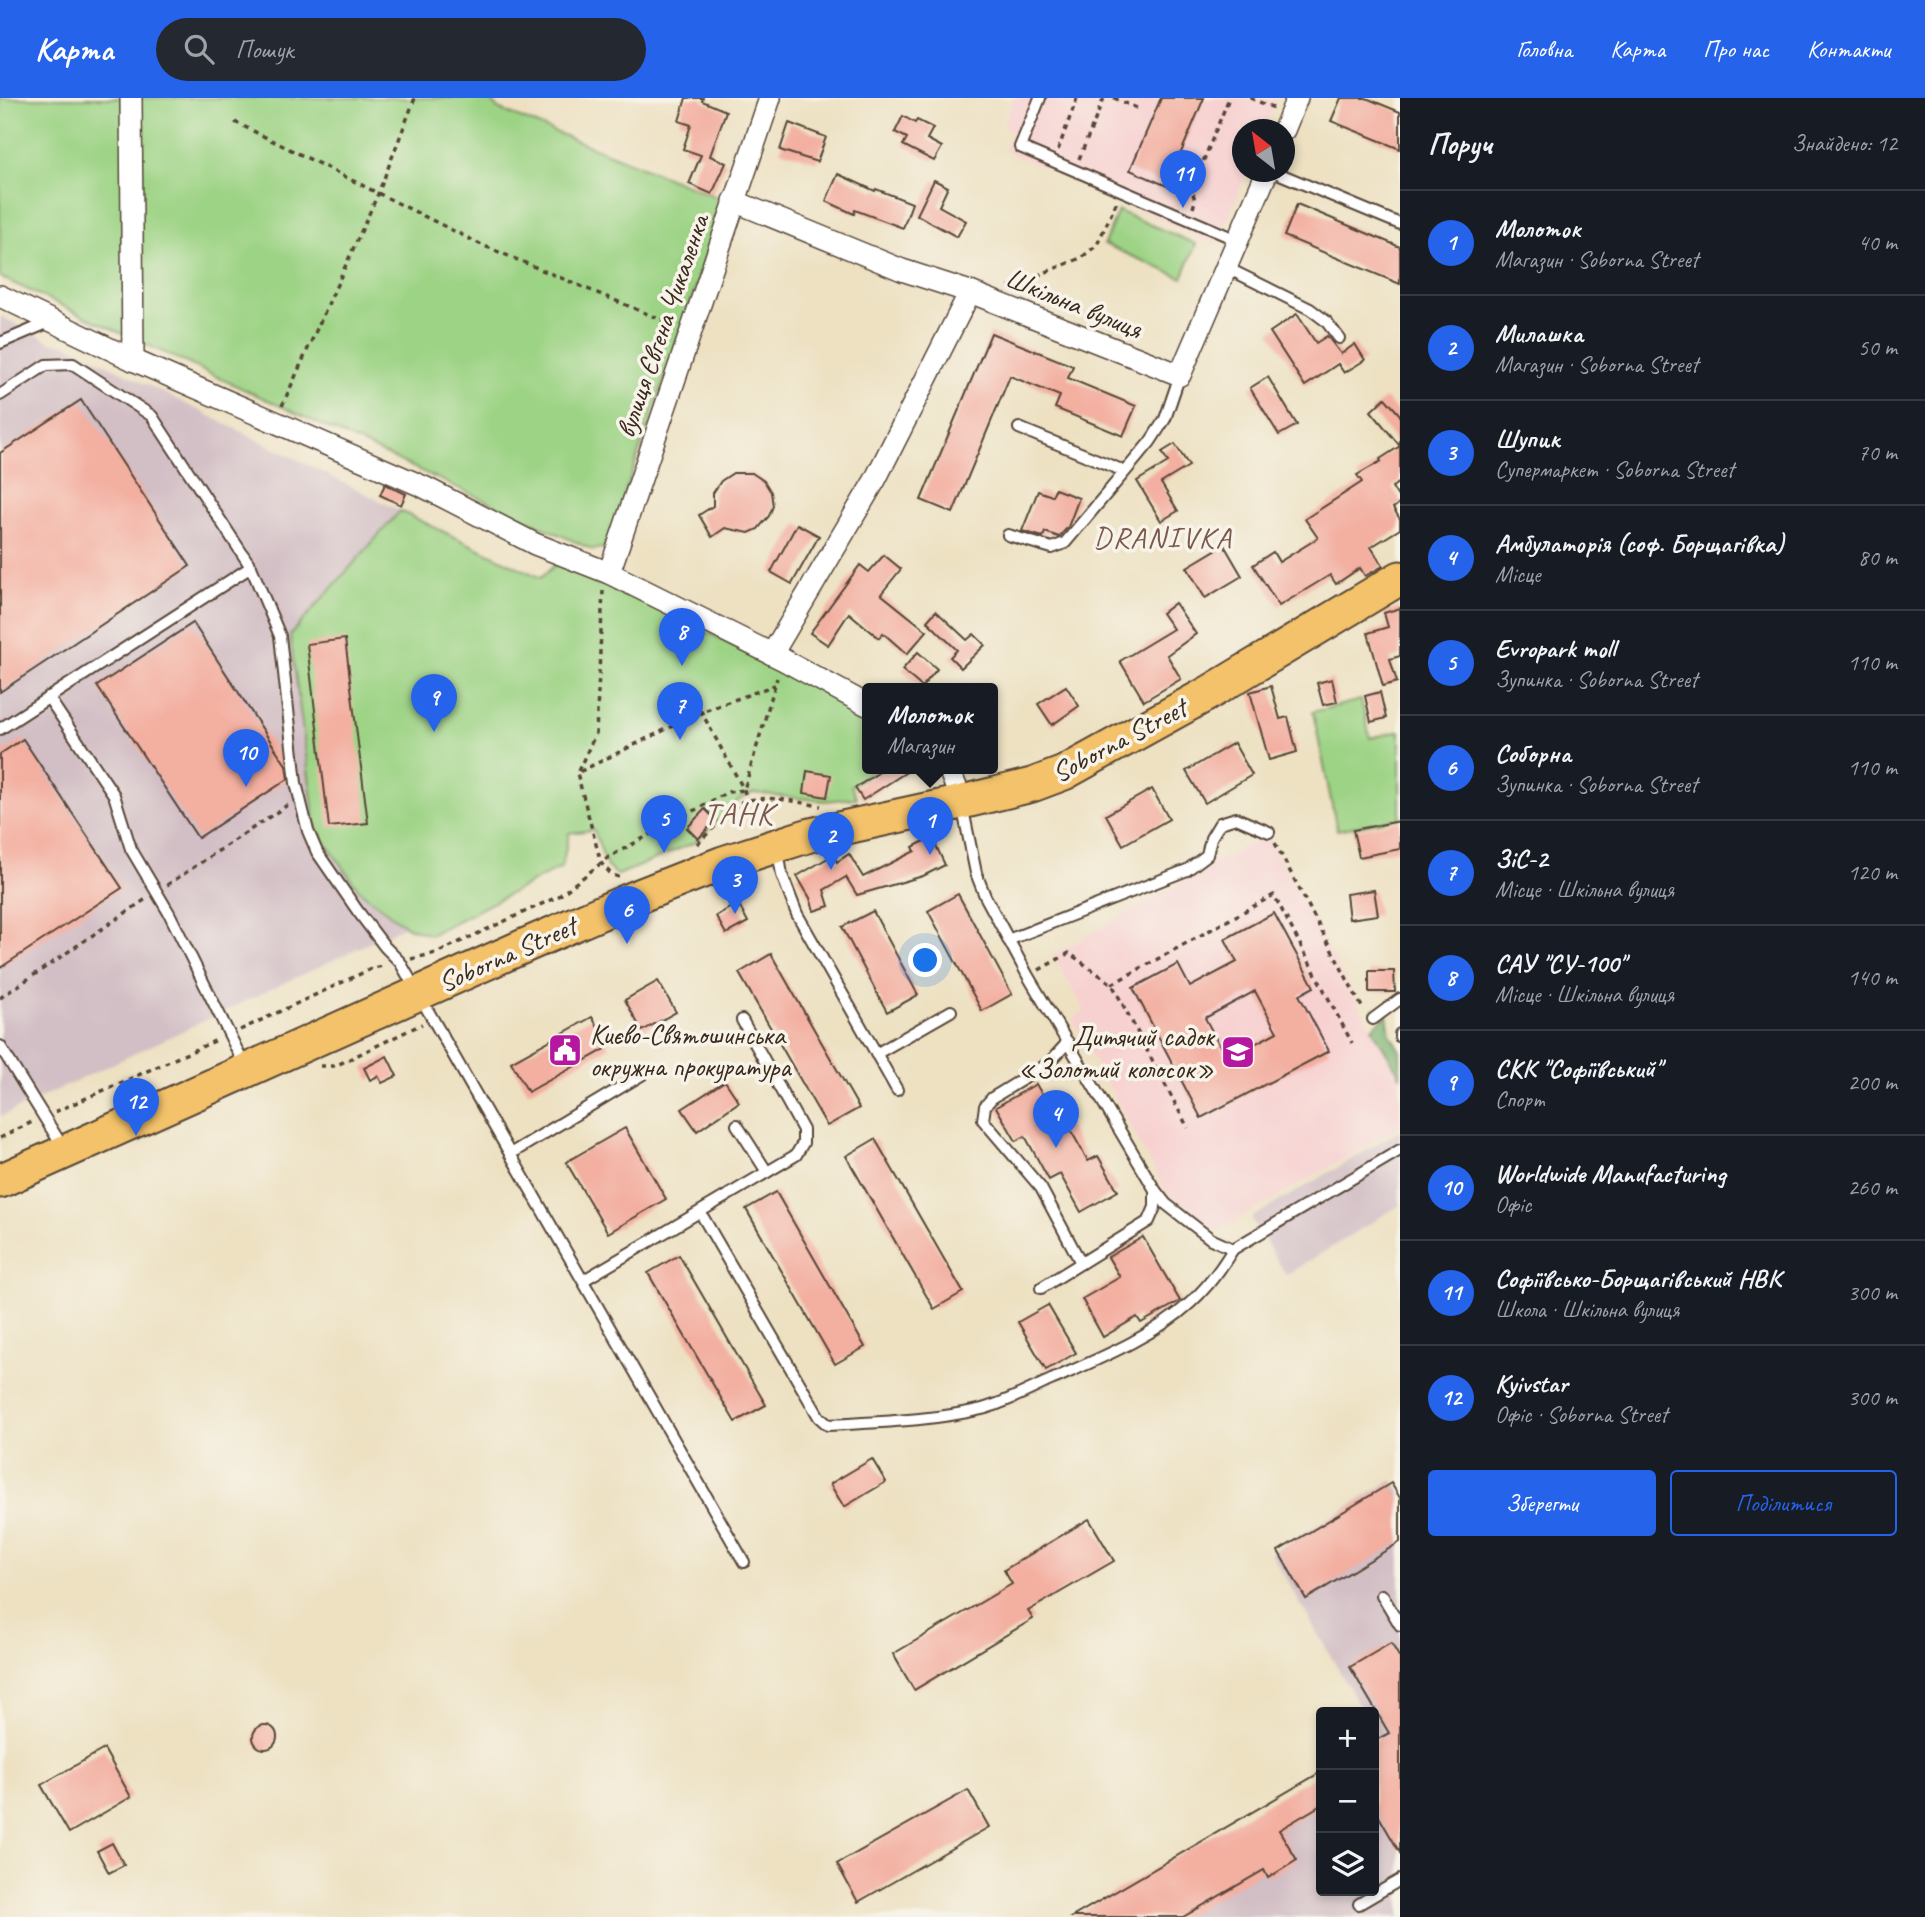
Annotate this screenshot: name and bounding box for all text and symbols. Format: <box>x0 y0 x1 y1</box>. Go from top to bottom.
search box <box>156 18 646 81</box>
text: Карта <box>35 28 114 70</box>
icon: search <box>180 30 218 68</box>
text: Пошук <box>236 33 294 66</box>
text: Головна <box>1516 34 1572 64</box>
text: Карта <box>1610 34 1665 64</box>
text: Про нас <box>1703 34 1769 64</box>
text: Контакти <box>1807 34 1890 64</box>
north arrow <box>1232 119 1295 182</box>
text: Поруч <box>1428 125 1492 163</box>
text: Знайдено: 12 <box>1792 129 1897 158</box>
pin: 11 <box>1160 150 1206 208</box>
street label: вулиця Євгена Чикаленка <box>607 208 717 442</box>
text: Молоток <box>1495 212 1581 245</box>
text: 1 <box>1446 228 1456 257</box>
text: 40 m <box>1858 228 1897 257</box>
text: Магазин · Soborna Street <box>1495 245 1698 274</box>
street label: Шкільна вулиця <box>1001 260 1148 346</box>
text: Милашка <box>1495 317 1583 350</box>
text: 2 <box>1446 333 1456 362</box>
text: 50 m <box>1858 333 1897 362</box>
text: Магазин · Soborna Street <box>1495 350 1698 379</box>
text: Шупик <box>1495 422 1560 455</box>
text: 3 <box>1446 438 1456 467</box>
text: 70 m <box>1858 438 1897 467</box>
text: Супермаркет · Soborna Street <box>1495 455 1734 484</box>
district label: DRANIVKA <box>1093 518 1233 556</box>
text: Амбулаторія (соф. Борщагівка) <box>1495 527 1784 560</box>
text: 4 <box>1446 543 1456 572</box>
text: 80 m <box>1858 543 1897 572</box>
text: Місце <box>1495 560 1541 589</box>
pin: 8 <box>659 608 705 666</box>
text: Evropark moll <box>1495 632 1615 665</box>
text: 5 <box>1446 648 1456 677</box>
text: 110 m <box>1848 648 1897 677</box>
text: Зупинка · Soborna Street <box>1495 665 1698 694</box>
pin: 9 <box>411 674 457 732</box>
pin: 7 <box>657 682 703 740</box>
popup <box>862 683 998 774</box>
street label: Soborna Street <box>1046 688 1195 790</box>
text: Молоток <box>887 698 973 731</box>
pin: 10 <box>223 729 269 787</box>
text: Магазин <box>887 731 954 760</box>
text: Соборна <box>1495 737 1571 770</box>
text: 6 <box>1446 753 1456 782</box>
text: 110 m <box>1848 753 1897 782</box>
text: Зупинка · Soborna Street <box>1495 770 1698 799</box>
district label: ТАНК <box>704 793 778 834</box>
pin: 5 <box>641 795 687 853</box>
pin: 1 <box>907 797 953 855</box>
pin: 2 <box>808 812 854 870</box>
text: ЗіС-2 <box>1495 842 1548 875</box>
pin: 3 <box>712 856 758 914</box>
text: 7 <box>1446 858 1456 887</box>
text: 120 m <box>1848 858 1897 887</box>
text: Місце · Шкільна вулиця <box>1495 875 1674 904</box>
pin: 6 <box>604 886 650 944</box>
street label: Soborna Street <box>433 907 585 1000</box>
your location <box>908 943 942 977</box>
text: САУ "СУ-100" <box>1495 947 1625 980</box>
text: 8 <box>1446 963 1456 992</box>
text: 140 m <box>1848 963 1897 992</box>
text: Місце · Шкільна вулиця <box>1495 980 1674 1009</box>
place label: Києво-Святошинська окружна прокуратура <box>590 1017 792 1084</box>
place label: Дитячий садок «Золотий колосок» <box>1018 1019 1216 1086</box>
public building icon: Києво-Святошинська окружна прокуратура <box>546 1031 584 1069</box>
school or university icon: Дитячий садок «Золотий колосок» <box>1219 1033 1257 1071</box>
text: СКК "Софіївський" <box>1495 1052 1661 1085</box>
text: 9 <box>1446 1068 1456 1097</box>
text: 200 m <box>1848 1068 1897 1097</box>
pin: 12 <box>113 1078 159 1136</box>
text: Спорт <box>1495 1085 1545 1114</box>
pin: 4 <box>1033 1090 1079 1148</box>
text: Worldwide Manufacturing <box>1495 1157 1726 1190</box>
text: 10 <box>1441 1173 1461 1202</box>
text: 260 m <box>1848 1173 1897 1202</box>
text: Офіс <box>1495 1190 1531 1219</box>
text: Софіївсько-Борщагівський НВК <box>1495 1262 1781 1295</box>
text: 11 <box>1441 1278 1461 1307</box>
text: 300 m <box>1848 1278 1897 1307</box>
text: Школа · Шкільна вулиця <box>1495 1295 1679 1324</box>
text: Kyivstar <box>1495 1367 1568 1400</box>
text: 12 <box>1441 1383 1461 1412</box>
text: 300 m <box>1848 1383 1897 1412</box>
text: Офіс · Soborna Street <box>1495 1400 1668 1429</box>
button: Зберегти <box>1428 1470 1656 1536</box>
button: Поділитися <box>1670 1470 1897 1536</box>
map controls <box>1316 1707 1379 1896</box>
button: + <box>1316 1707 1379 1770</box>
button: − <box>1316 1770 1379 1833</box>
button: layers <box>1316 1833 1379 1896</box>

